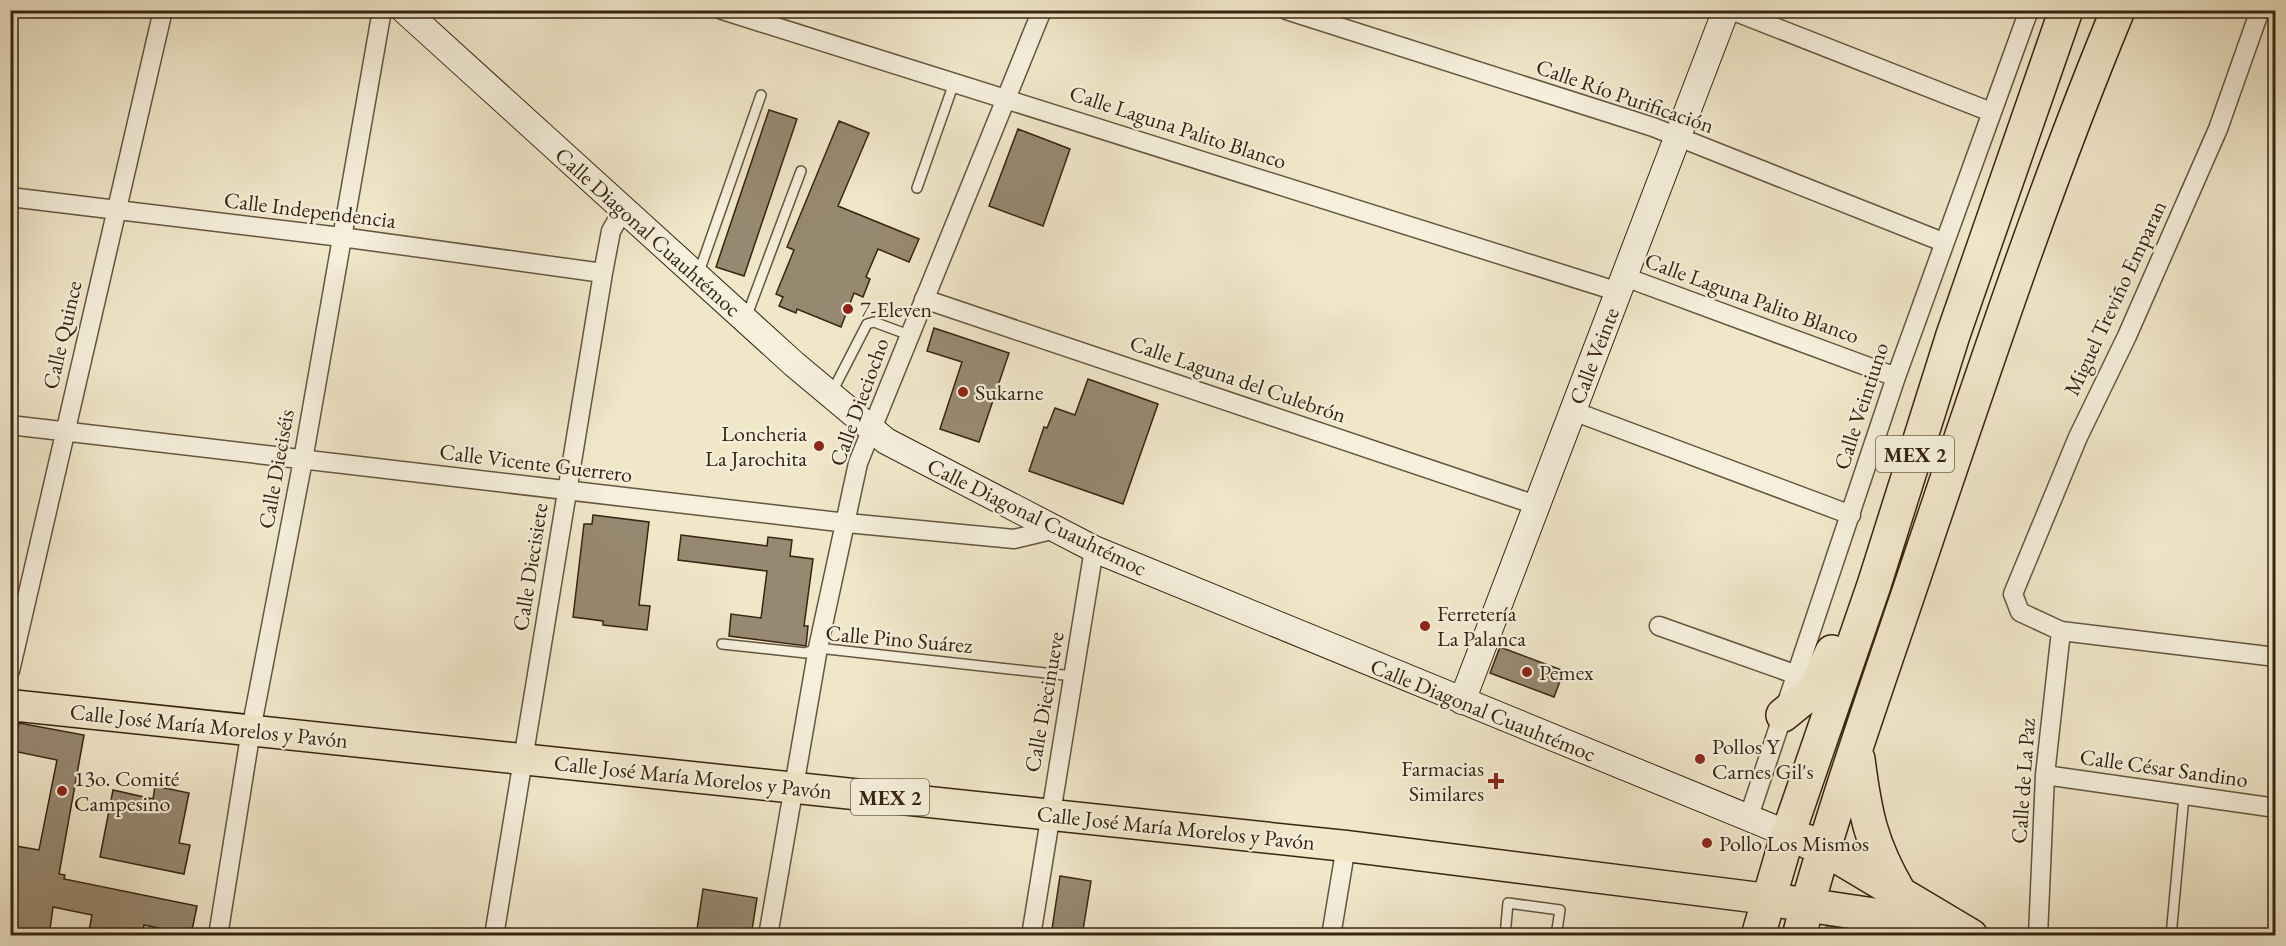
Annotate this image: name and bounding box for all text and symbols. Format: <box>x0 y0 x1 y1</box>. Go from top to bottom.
street label: Calle Río Purificación <box>1532 52 1718 140</box>
street label: Calle Laguna Palito Blanco <box>1066 78 1290 176</box>
street label: Calle Diagonal Cuauhtémoc <box>549 141 747 323</box>
street label: Calle Independencia <box>222 185 398 235</box>
street label: Miguel Treviño Emparan <box>2057 195 2173 400</box>
street label: Calle Laguna Palito Blanco <box>1641 246 1863 350</box>
street label: Calle Quince <box>35 278 89 392</box>
place label: 7-Eleven <box>860 295 933 324</box>
marker: 7-Eleven <box>841 302 855 316</box>
street label: Calle Veinte <box>1562 303 1626 409</box>
street label: Calle Laguna del Culebrón <box>1126 328 1350 430</box>
street label: Calle Dieciocho <box>822 334 896 470</box>
street label: Calle Veintiuno <box>1827 338 1895 473</box>
place label: Sukarne <box>975 378 1044 407</box>
marker: Sukarne <box>956 385 970 399</box>
street label: Calle Dieciséis <box>251 407 301 531</box>
place label: Loncheria La Jarochita <box>705 419 807 473</box>
road number: MEX 2 <box>1876 436 1954 472</box>
street label: Calle Vicente Guerrero <box>438 437 634 489</box>
marker: Loncheria La Jarochita <box>812 439 826 453</box>
street label: Calle Diagonal Cuauhtémoc <box>923 451 1152 583</box>
street label: Calle Diecisiete <box>506 501 554 633</box>
place label: Ferretería La Palanca <box>1437 599 1526 653</box>
street label: Calle Pino Suárez <box>824 618 974 660</box>
marker: Ferretería La Palanca <box>1418 619 1432 633</box>
street label: Calle Diecinueve <box>1017 629 1071 774</box>
street label: Calle Diagonal Cuauhtémoc <box>1366 651 1600 769</box>
place label: Pemex <box>1539 658 1594 687</box>
marker: Pemex <box>1520 665 1534 679</box>
street label: Calle José María Morelos y Pavón <box>69 697 350 755</box>
street label: Calle de La Paz <box>2004 717 2042 845</box>
place label: Pollos Y Carnes Gil's <box>1712 732 1814 786</box>
street label: Calle César Sandino <box>2078 742 2250 794</box>
street label: Calle José María Morelos y Pavón <box>553 748 834 806</box>
marker: Pollos Y Carnes Gil's <box>1693 752 1707 766</box>
place label: Farmacias Similares <box>1401 754 1484 808</box>
place label: 13o. Comité Campesino <box>74 764 180 818</box>
marker: Farmacias Similares <box>1489 774 1503 788</box>
road number: MEX 2 <box>851 779 929 815</box>
marker: 13o. Comité Campesino <box>55 784 69 798</box>
street label: Calle José María Morelos y Pavón <box>1036 799 1317 857</box>
place label: Pollo Los Mismos <box>1719 829 1869 858</box>
marker: Pollo Los Mismos <box>1700 836 1714 850</box>

